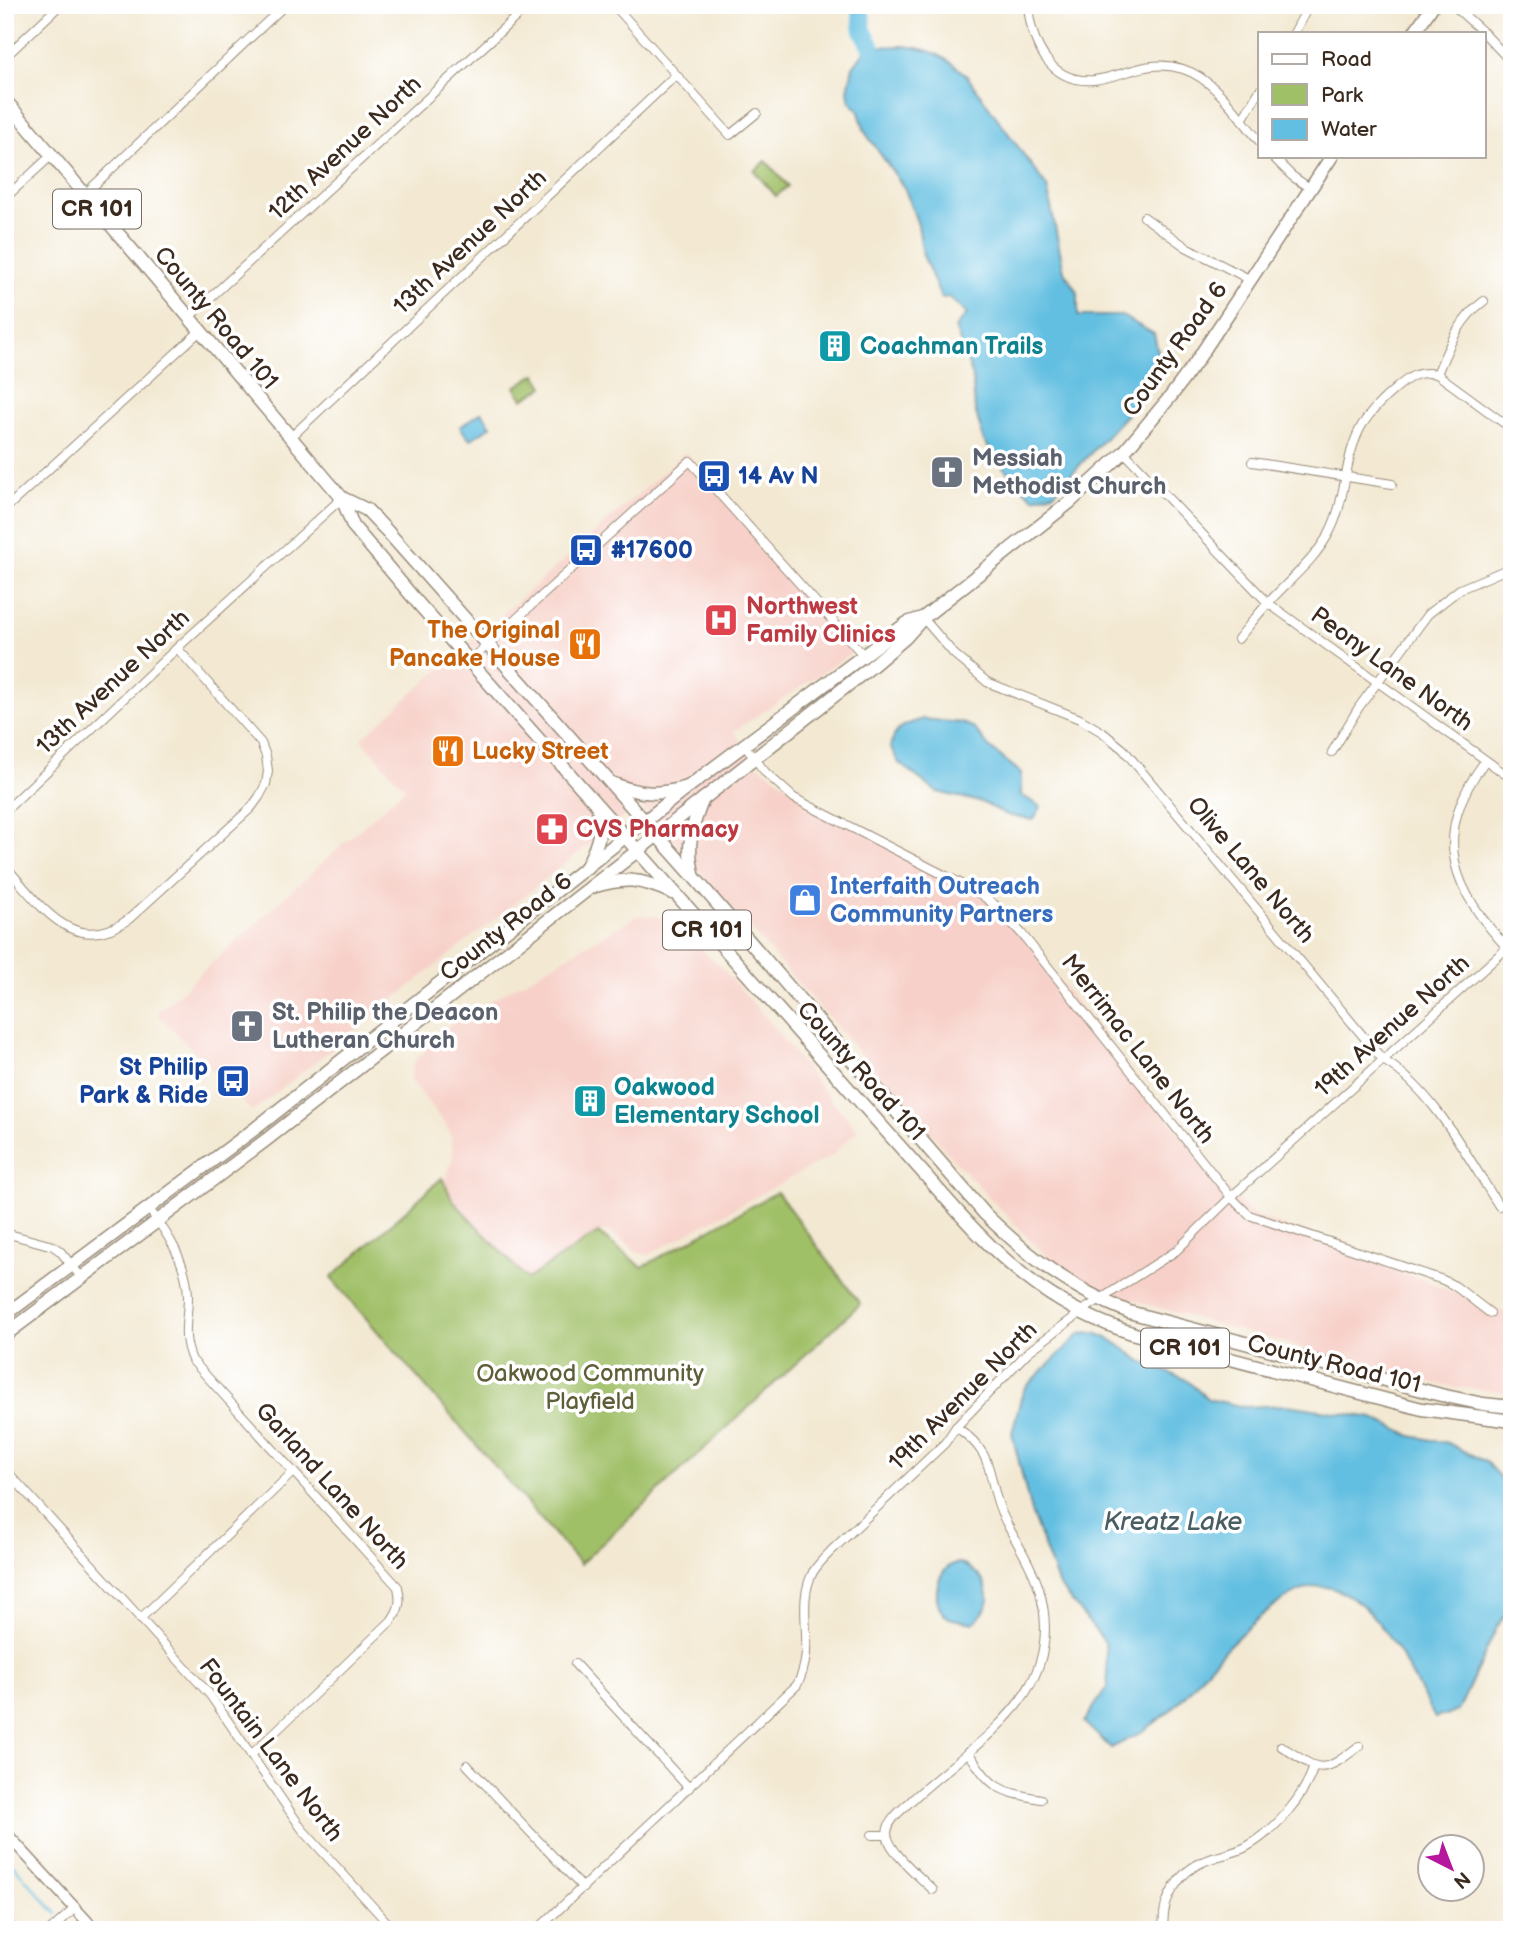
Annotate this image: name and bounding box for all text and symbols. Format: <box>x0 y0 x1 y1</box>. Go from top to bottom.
legend <box>1258 32 1486 158</box>
text: Road <box>1321 47 1372 72</box>
street label: 12th Avenue North <box>262 70 428 226</box>
text: Park <box>1321 83 1364 108</box>
text: Water <box>1321 117 1377 142</box>
street label: 13th Avenue North <box>387 163 553 321</box>
road number: CR 101 <box>53 190 141 229</box>
street label: County Road 101 <box>148 241 284 395</box>
street label: County Road 6 <box>1116 276 1234 422</box>
building icon: Coachman Trails <box>816 327 854 365</box>
place label: Coachman Trails <box>860 332 1044 361</box>
place label: Messiah Methodist Church <box>972 444 1166 501</box>
church icon: Messiah Methodist Church <box>928 453 966 491</box>
bus stop icon: 14 Av N <box>695 457 733 495</box>
place label: 14 Av N <box>738 462 819 491</box>
bus stop icon: #17600 <box>567 531 605 569</box>
place label: #17600 <box>610 536 693 565</box>
place label: Northwest Family Clinics <box>746 592 896 649</box>
street label: Peony Lane North <box>1305 600 1479 738</box>
hospital icon: Northwest Family Clinics <box>702 601 740 639</box>
street label: 13th Avenue North <box>30 603 196 761</box>
place label: The Original Pancake House <box>389 616 560 673</box>
restaurant icon: The Original Pancake House <box>566 625 604 663</box>
restaurant icon: Lucky Street <box>429 732 467 770</box>
place label: Lucky Street <box>472 737 608 766</box>
street label: Olive Lane North <box>1181 791 1321 949</box>
pharmacy icon: CVS Pharmacy <box>533 810 571 848</box>
place label: CVS Pharmacy <box>576 815 739 844</box>
street label: County Road 6 <box>434 866 578 988</box>
place label: Interfaith Outreach Community Partners <box>830 872 1054 929</box>
shop icon: Interfaith Outreach Community Partners <box>786 881 824 919</box>
road number: CR 101 <box>663 911 751 950</box>
street label: Merrimac Lane North <box>1055 948 1221 1150</box>
street label: 19th Avenue North <box>1309 949 1475 1103</box>
street label: County Road 101 <box>791 995 931 1147</box>
place label: St. Philip the Deacon Lutheran Church <box>272 998 498 1055</box>
church icon: St. Philip the Deacon Lutheran Church <box>228 1007 266 1045</box>
place label: St Philip Park & Ride <box>79 1053 208 1110</box>
bus stop icon: St Philip Park & Ride <box>214 1062 252 1100</box>
place label: Oakwood Elementary School <box>614 1073 820 1130</box>
building icon: Oakwood Elementary School <box>571 1082 609 1120</box>
street label: 19th Avenue North <box>883 1316 1043 1476</box>
street label: County Road 101 <box>1244 1328 1424 1400</box>
road number: CR 101 <box>1141 1329 1229 1368</box>
park label: Oakwood Community Playfield <box>476 1359 704 1416</box>
street label: Garland Lane North <box>249 1396 415 1576</box>
water label: Kreatz Lake <box>1104 1507 1242 1538</box>
street label: Fountain Lane North <box>193 1653 349 1847</box>
north arrow <box>1416 1834 1486 1904</box>
text: N <box>1448 1866 1474 1893</box>

